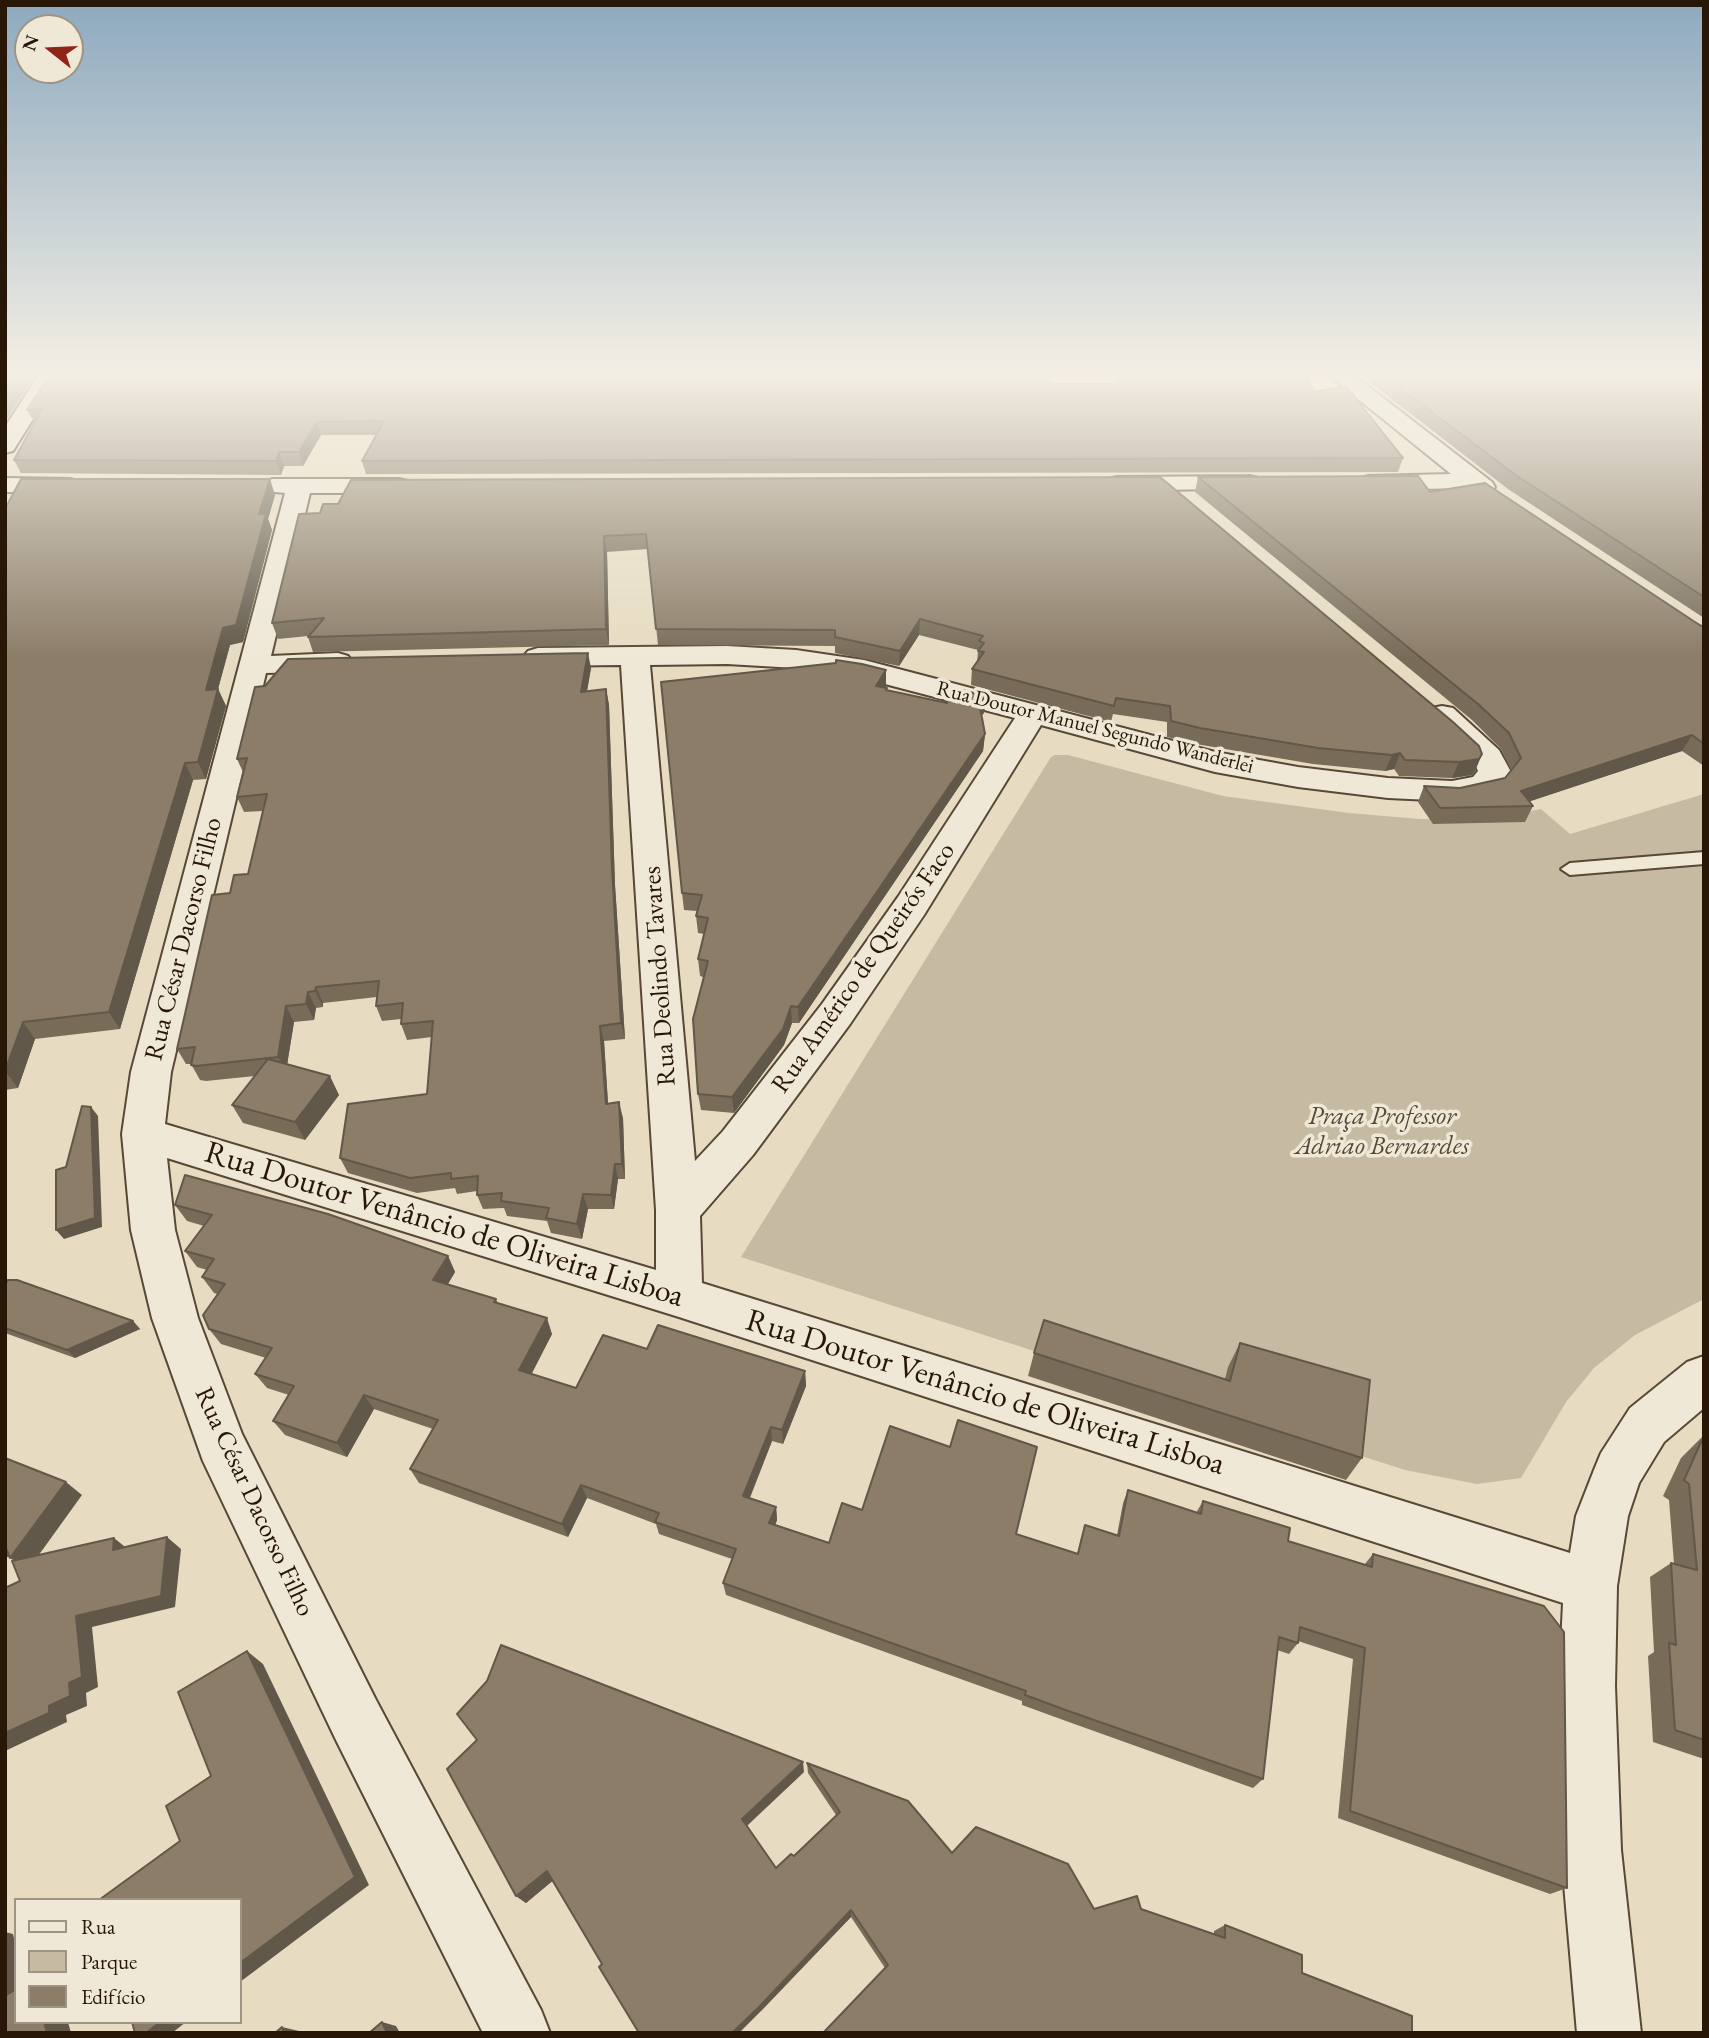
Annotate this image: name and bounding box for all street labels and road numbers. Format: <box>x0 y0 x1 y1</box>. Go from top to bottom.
street label: Rua Doutor Manuel Segundo Wanderlei <box>934 676 1256 780</box>
street label: Rua César Dacorso Filho <box>139 814 229 1064</box>
street label: Rua Américo de Queirós Faco <box>766 837 962 1099</box>
street label: Rua Deolindo Tavares <box>637 865 683 1087</box>
street label: Rua Doutor Venâncio de Oliveira Lisboa <box>200 1134 688 1316</box>
street label: Rua Doutor Venâncio de Oliveira Lisboa <box>741 1302 1229 1484</box>
street label: Rua César Dacorso Filho <box>187 1382 321 1622</box>

